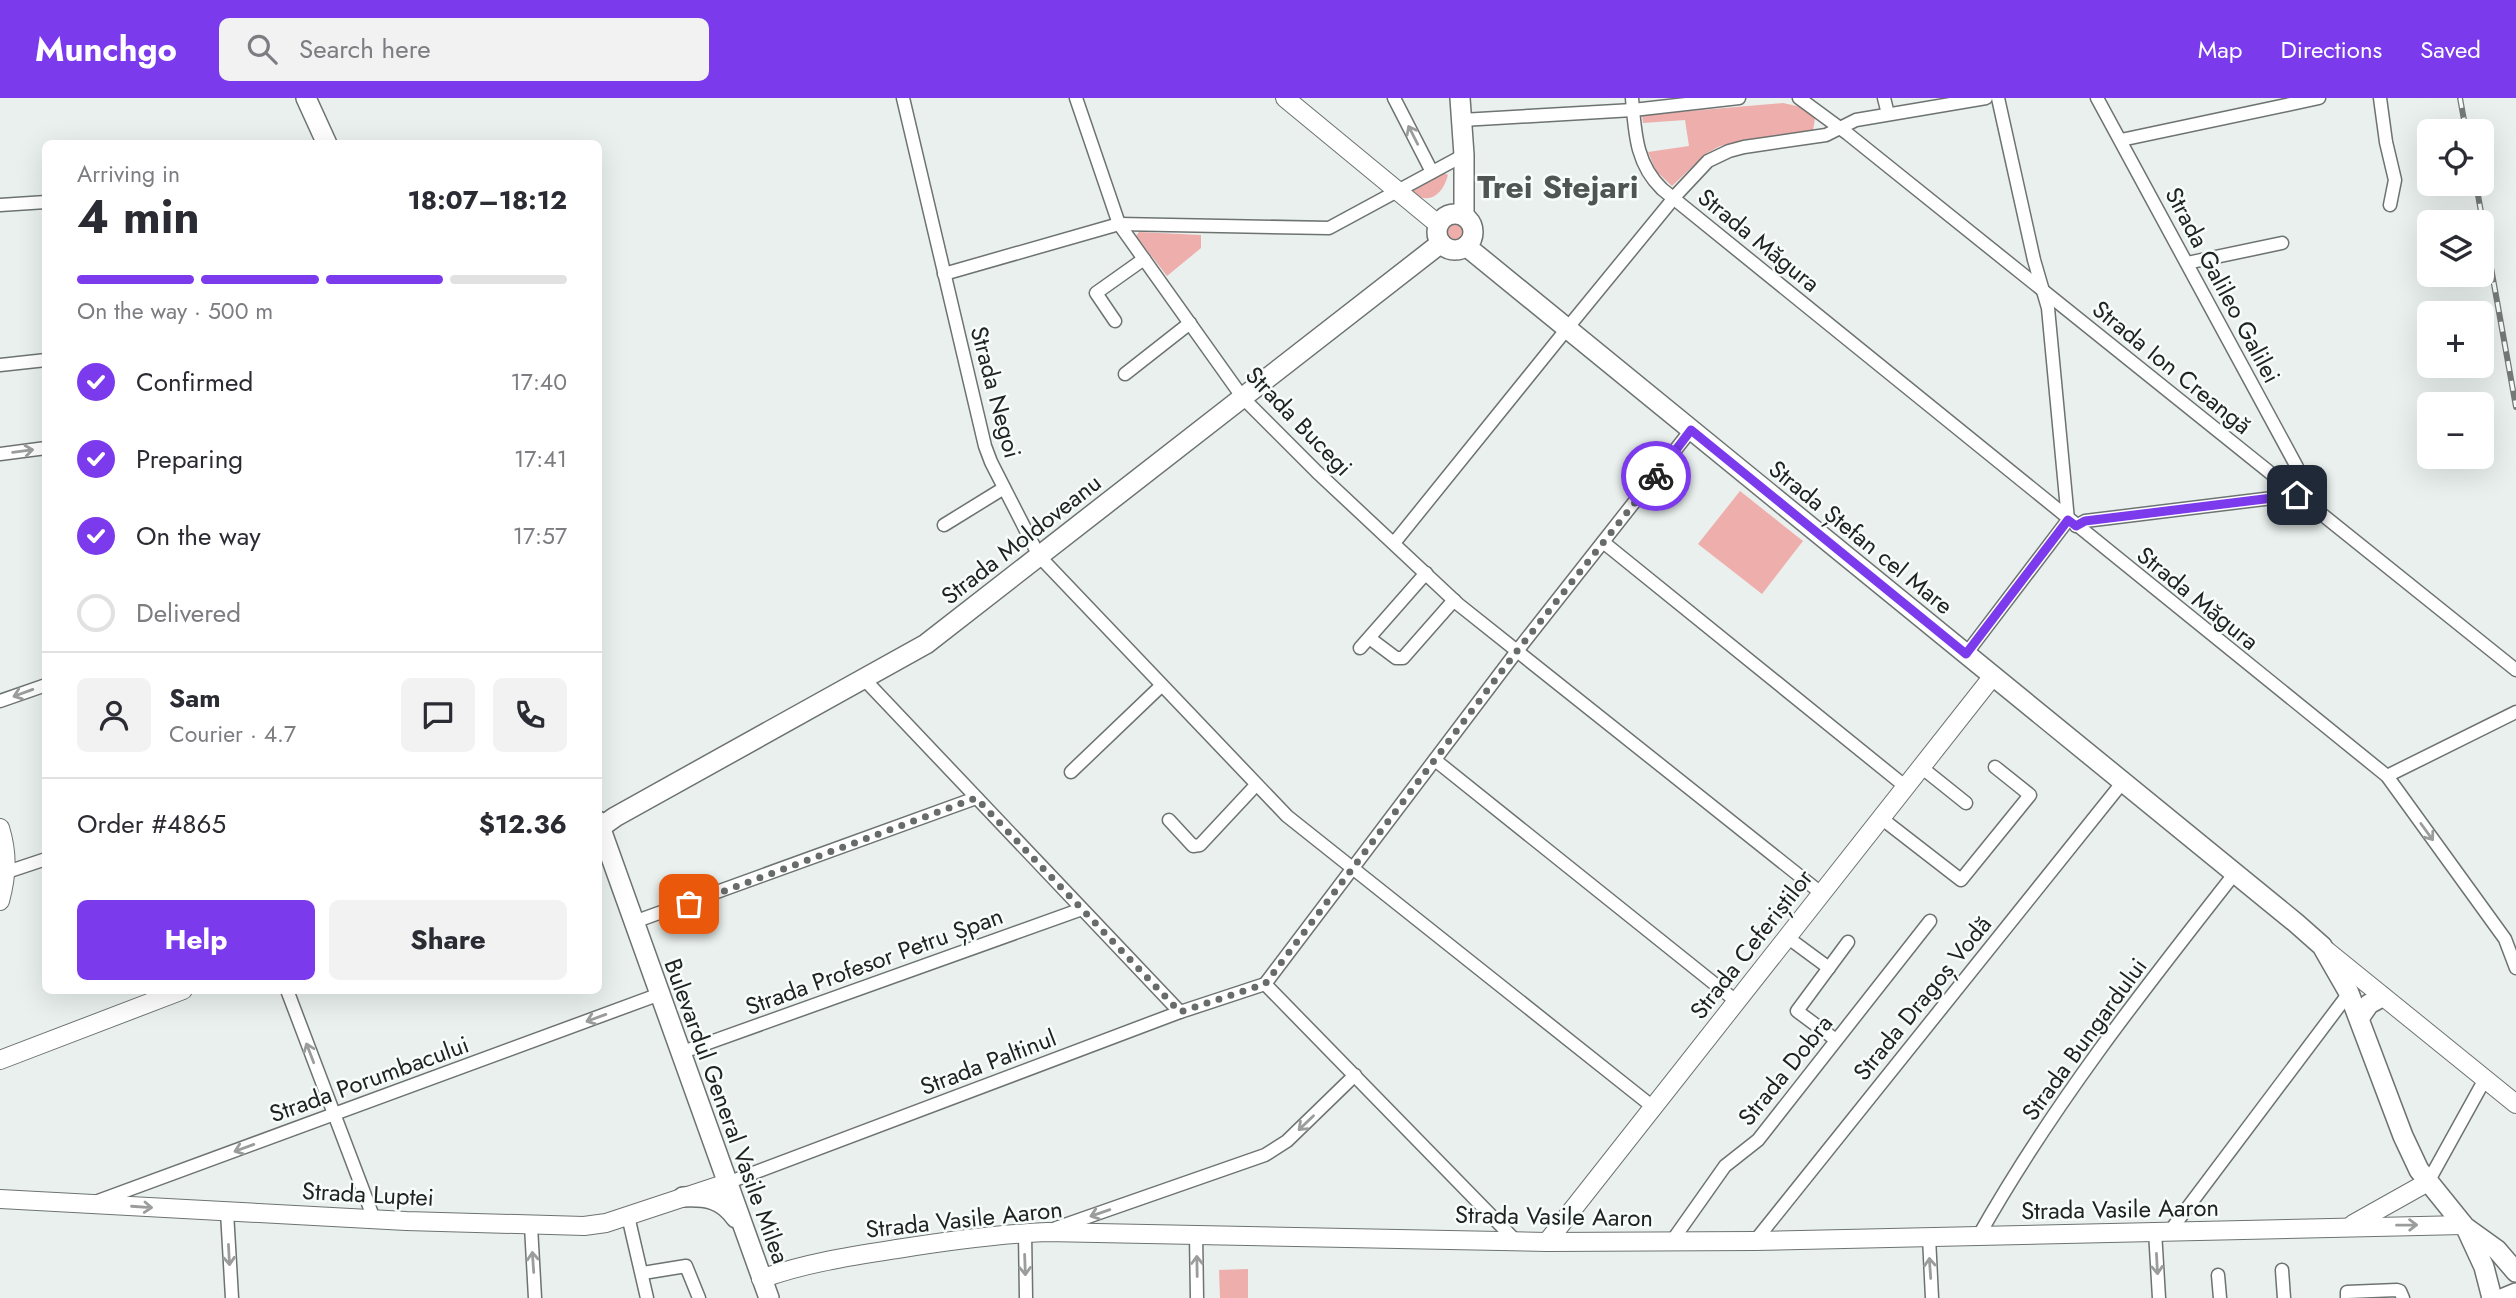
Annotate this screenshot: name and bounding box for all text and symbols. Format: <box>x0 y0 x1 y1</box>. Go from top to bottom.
search box <box>219 18 709 81</box>
text: Munchgo <box>35 26 177 73</box>
icon: search <box>243 30 281 68</box>
text: Search here <box>299 30 431 68</box>
text: Map <box>2198 32 2243 67</box>
text: Directions <box>2281 32 2382 67</box>
text: Saved <box>2420 32 2481 67</box>
map controls <box>2417 119 2494 469</box>
button: locate <box>2417 119 2494 196</box>
one-way arrow <box>1406 125 1420 146</box>
text: Arriving in <box>77 157 180 191</box>
district label: Trei Stejari <box>1477 164 1639 210</box>
street label: Strada Măgura <box>1690 180 1828 300</box>
text: 18:07–18:12 <box>408 181 567 219</box>
street label: Strada Galileo Galilei <box>2157 181 2289 389</box>
text: 4 min <box>77 184 200 250</box>
button: layers <box>2417 210 2494 287</box>
street label: Strada Ion Creangă <box>2085 292 2259 442</box>
text: On the way · 500 m <box>77 294 273 328</box>
button: + <box>2417 301 2494 378</box>
street label: Strada Negoi <box>962 322 1030 462</box>
street label: Strada Bucegi <box>1237 358 1361 484</box>
icon: check <box>77 363 115 401</box>
text: Confirmed <box>136 363 253 401</box>
text: 17:40 <box>510 365 567 399</box>
button: − <box>2417 392 2494 469</box>
icon: check <box>77 440 115 478</box>
text: Preparing <box>136 440 243 478</box>
courier <box>1621 441 1691 511</box>
text: 17:41 <box>514 442 567 476</box>
one-way arrow <box>11 444 34 457</box>
street label: Strada Ștefan cel Mare <box>1761 452 1961 622</box>
icon: bike <box>1637 457 1675 495</box>
street label: Strada Moldoveanu <box>933 465 1109 613</box>
pin <box>2267 465 2327 525</box>
icon: home <box>2278 476 2316 514</box>
icon: check <box>77 517 115 555</box>
text: On the way <box>136 517 261 555</box>
text: 17:57 <box>513 519 567 553</box>
street label: Strada Măgura <box>2129 538 2267 658</box>
text: Delivered <box>136 594 241 632</box>
button: person <box>77 678 151 752</box>
button: chat <box>401 678 475 752</box>
button: phone <box>493 678 567 752</box>
text: Sam <box>169 679 221 717</box>
one-way arrow <box>12 688 34 700</box>
text: Courier · 4.7 <box>169 717 296 751</box>
text: Order #4865 <box>77 805 226 843</box>
text: $12.36 <box>479 805 567 843</box>
one-way arrow <box>2420 822 2434 841</box>
street label: Strada Ceferiștilor <box>1681 861 1821 1027</box>
pin <box>659 874 719 934</box>
icon: bag <box>670 885 708 923</box>
street label: Strada Profesor Petru Șpan <box>740 898 1008 1024</box>
button: Help <box>77 900 315 980</box>
button: Share <box>329 900 567 980</box>
street label: Strada Dragoș Vodă <box>1844 908 2000 1088</box>
street label: Strada Bungardului <box>2013 950 2155 1128</box>
street label: Bulevardul General Vasile Milea <box>655 954 799 1268</box>
street label: Strada Dobra <box>1729 1007 1841 1133</box>
one-way arrow <box>585 1013 607 1025</box>
street label: Strada Paltinul <box>915 1020 1061 1104</box>
street label: Strada Porumbacului <box>264 1027 474 1131</box>
one-way arrow <box>303 1042 315 1064</box>
one-way arrow <box>1298 1114 1315 1131</box>
one-way arrow <box>234 1142 256 1155</box>
street label: Strada Luptei <box>301 1173 435 1215</box>
street label: Strada Vasile Aaron <box>2021 1190 2219 1228</box>
street label: Strada Vasile Aaron <box>864 1191 1064 1247</box>
street label: Strada Vasile Aaron <box>1455 1197 1653 1235</box>
one-way arrow <box>130 1200 153 1213</box>
one-way arrow <box>1089 1208 1111 1220</box>
one-way arrow <box>2395 1218 2418 1232</box>
one-way arrow <box>223 1243 236 1266</box>
one-way arrow <box>526 1251 539 1274</box>
one-way arrow <box>1019 1253 1032 1276</box>
one-way arrow <box>2150 1253 2163 1276</box>
one-way arrow <box>1190 1255 1203 1278</box>
one-way arrow <box>1923 1257 1936 1279</box>

